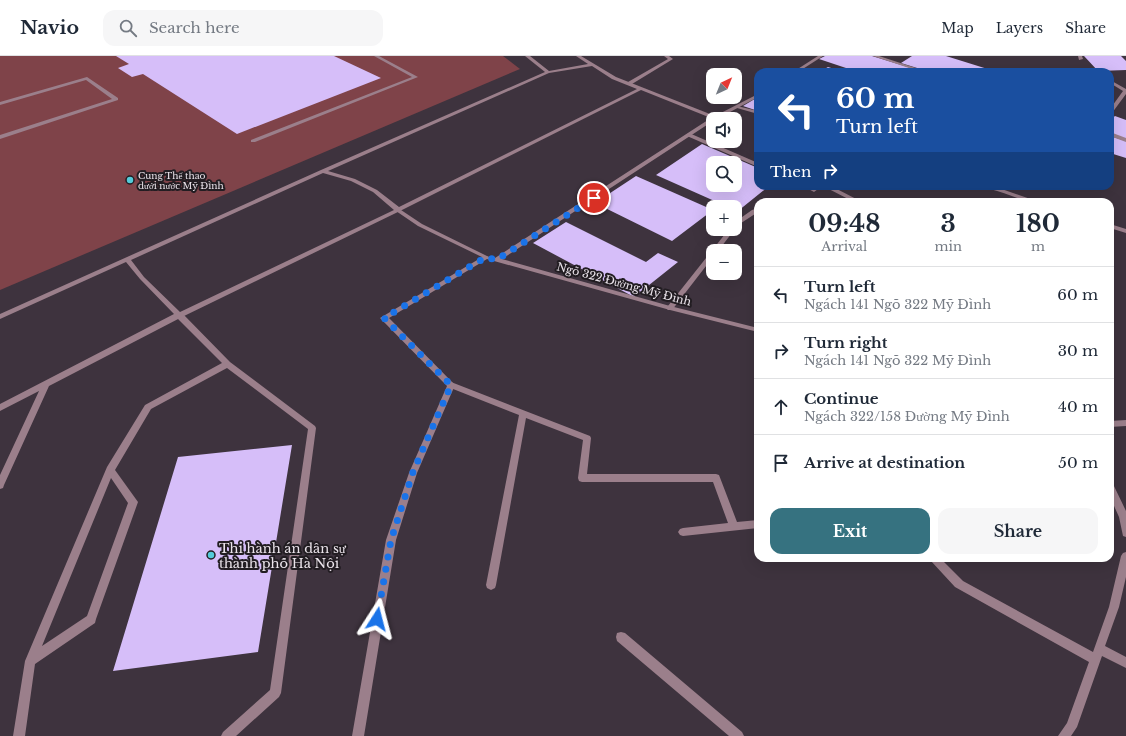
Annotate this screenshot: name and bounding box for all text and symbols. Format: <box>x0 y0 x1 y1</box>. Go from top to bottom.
search box <box>103 10 383 46</box>
text: Navio <box>20 16 79 39</box>
icon: search <box>117 17 139 39</box>
text: Search here <box>149 18 240 37</box>
text: Map <box>941 19 974 37</box>
text: Layers <box>996 19 1043 37</box>
text: Share <box>1065 19 1106 37</box>
north arrow <box>706 68 742 104</box>
map controls <box>706 68 742 280</box>
text: 60 m <box>836 81 914 116</box>
icon: left <box>770 84 822 136</box>
button: sound <box>706 112 742 148</box>
text: Turn left <box>836 116 918 138</box>
button: search <box>706 156 742 192</box>
icon: right <box>819 160 841 182</box>
text: Then <box>770 162 811 181</box>
place label: Cung Thể thao dưới nước Mỹ Đình <box>138 170 224 191</box>
marker: Cung Thể thao dưới nước Mỹ Đình <box>125 175 135 185</box>
pin <box>577 181 611 215</box>
icon: arrive <box>583 187 605 209</box>
button: + <box>706 200 742 236</box>
text: 09:48 <box>808 209 880 238</box>
text: 3 <box>941 209 956 238</box>
text: 180 <box>1016 209 1060 238</box>
text: Arrival <box>821 238 867 255</box>
text: min <box>935 238 962 255</box>
text: m <box>1031 238 1045 255</box>
button: − <box>706 244 742 280</box>
street label: Ngõ 322 Đường Mỹ Đình <box>555 259 693 309</box>
text: Turn left <box>804 277 875 296</box>
icon: left <box>770 284 792 306</box>
text: 60 m <box>1057 285 1098 304</box>
text: Ngách 141 Ngõ 322 Mỹ Đình <box>804 296 991 313</box>
text: Turn right <box>804 333 887 352</box>
icon: right <box>770 340 792 362</box>
text: 30 m <box>1058 341 1098 360</box>
text: Ngách 141 Ngõ 322 Mỹ Đình <box>804 352 991 369</box>
text: Continue <box>804 389 879 408</box>
icon: ahead <box>770 396 792 418</box>
text: 40 m <box>1058 397 1098 416</box>
text: Ngách 322/158 Đường Mỹ Đình <box>804 408 1010 425</box>
icon: arrive <box>770 452 792 474</box>
text: Arrive at destination <box>804 453 965 472</box>
text: 50 m <box>1058 453 1098 472</box>
button: Exit <box>770 508 930 554</box>
button: Share <box>938 508 1098 554</box>
place label: Thi hành án dân sự thành phố Hà Nội <box>219 540 347 572</box>
marker: Thi hành án dân sự thành phố Hà Nội <box>206 550 216 560</box>
position arrow <box>356 598 398 640</box>

